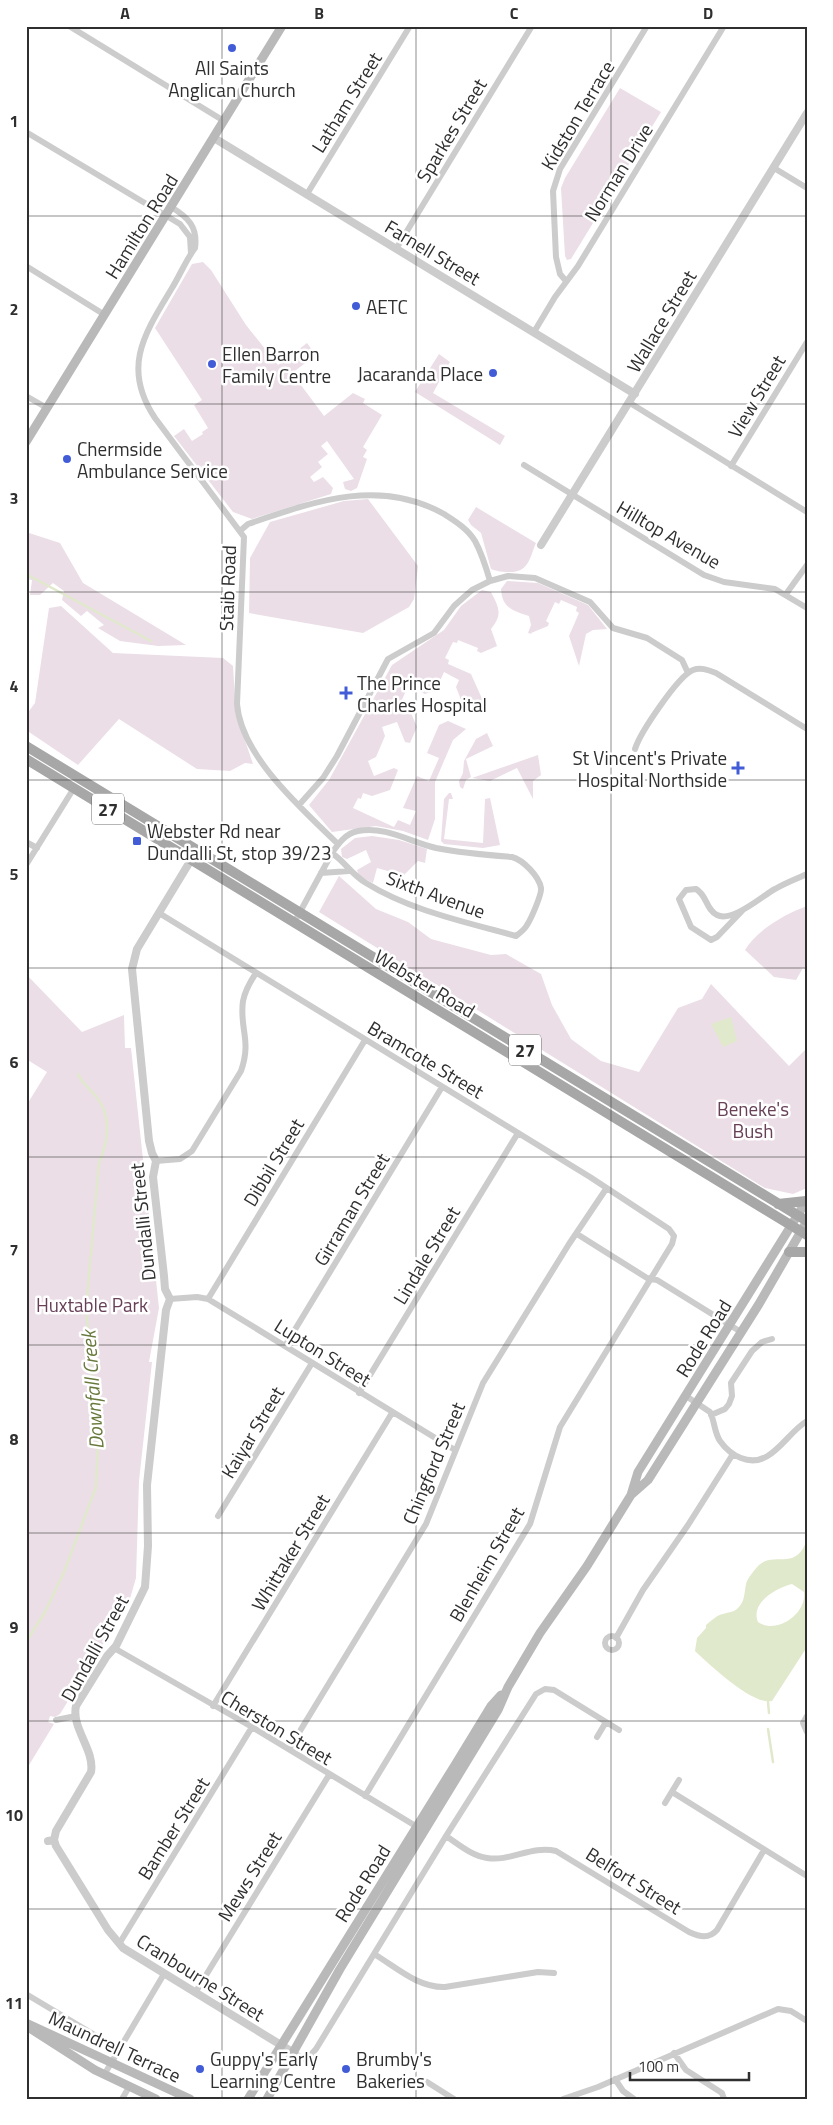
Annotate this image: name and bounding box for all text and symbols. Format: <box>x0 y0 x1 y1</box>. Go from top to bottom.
text: A <box>120 1 130 25</box>
text: B <box>314 1 324 25</box>
text: C <box>510 1 519 25</box>
text: D <box>703 1 713 25</box>
marker: All Saints Anglican Church <box>226 42 238 54</box>
street label: Latham Street <box>303 46 389 158</box>
place label: All Saints Anglican Church <box>168 53 296 104</box>
street label: Kidston Terrace <box>533 55 621 175</box>
street label: Sparkes Street <box>408 72 494 188</box>
text: 1 <box>10 109 18 133</box>
street label: Norman Drive <box>576 117 660 227</box>
street label: Hamilton Road <box>97 168 185 284</box>
street label: Farnell Street <box>380 212 487 292</box>
street label: Wallace Street <box>619 264 703 378</box>
place label: AETC <box>366 292 408 321</box>
text: 2 <box>10 297 18 321</box>
marker: AETC <box>350 300 362 312</box>
place label: Ellen Barron Family Centre <box>222 339 331 390</box>
street label: View Street <box>720 349 792 443</box>
marker: Ellen Barron Family Centre <box>206 358 218 370</box>
place label: Jacaranda Place <box>357 359 483 388</box>
marker: Jacaranda Place <box>487 367 499 379</box>
place label: Chermside Ambulance Service <box>77 434 228 485</box>
marker: Chermside Ambulance Service <box>61 453 73 465</box>
text: 3 <box>10 486 18 510</box>
street label: Hilltop Avenue <box>611 492 727 576</box>
street label: Staib Road <box>211 545 243 631</box>
place label: The Prince Charles Hospital <box>357 668 487 719</box>
text: 4 <box>10 674 19 698</box>
marker: The Prince Charles Hospital <box>339 686 353 700</box>
place label: St Vincent's Private Hospital Northside <box>572 743 727 794</box>
marker: St Vincent's Private Hospital Northside <box>731 761 745 775</box>
road number: 27 <box>92 794 124 824</box>
place label: Webster Rd near Dundalli St, stop 39/23 <box>147 816 332 867</box>
marker: Webster Rd near Dundalli St, stop 39/23 <box>131 835 143 847</box>
text: 5 <box>10 862 19 886</box>
street label: Sixth Avenue <box>382 863 490 925</box>
street label: Webster Road <box>369 941 481 1025</box>
street label: Bramcote Street <box>362 1013 490 1105</box>
road number: 27 <box>509 1034 541 1066</box>
text: 6 <box>10 1050 19 1074</box>
park label: Beneke's Bush <box>717 1094 789 1145</box>
street label: Dibbil Street <box>235 1112 311 1212</box>
street label: Girraman Street <box>306 1147 396 1271</box>
street label: Dundalli Street <box>121 1161 163 1282</box>
street label: Lindale Street <box>385 1200 467 1310</box>
text: 7 <box>10 1238 18 1262</box>
park label: Huxtable Park <box>36 1290 148 1319</box>
street label: Rode Road <box>668 1294 738 1382</box>
street label: Lupton Street <box>269 1311 377 1393</box>
water label: Downfall Creek <box>72 1328 112 1450</box>
street label: Kaiyar Street <box>213 1380 291 1484</box>
street label: Chingford Street <box>394 1397 472 1529</box>
text: 8 <box>10 1427 19 1451</box>
street label: Whittaker Street <box>244 1488 337 1616</box>
street label: Blenheim Street <box>441 1501 531 1627</box>
street label: Dundalli Street <box>53 1589 135 1707</box>
text: 9 <box>10 1615 19 1639</box>
street label: Cherston Street <box>216 1682 339 1772</box>
street label: Bamber Street <box>130 1771 216 1885</box>
text: 10 <box>5 1803 23 1827</box>
street label: Mews Street <box>210 1825 288 1927</box>
street label: Rode Road <box>327 1839 397 1927</box>
street label: Belfort Street <box>580 1839 688 1921</box>
street label: Cranbourne Street <box>131 1926 271 2028</box>
text: 11 <box>5 1991 23 2015</box>
street label: Maundrell Terrace <box>44 2003 186 2089</box>
place label: Guppy's Early Learning Centre <box>210 2044 336 2095</box>
place label: Brumby's Bakeries <box>356 2044 432 2095</box>
scale bar <box>630 2050 749 2082</box>
text: 100 m <box>638 2055 679 2078</box>
marker: Guppy's Early Learning Centre <box>194 2063 206 2075</box>
marker: Brumby's Bakeries <box>340 2063 352 2075</box>

